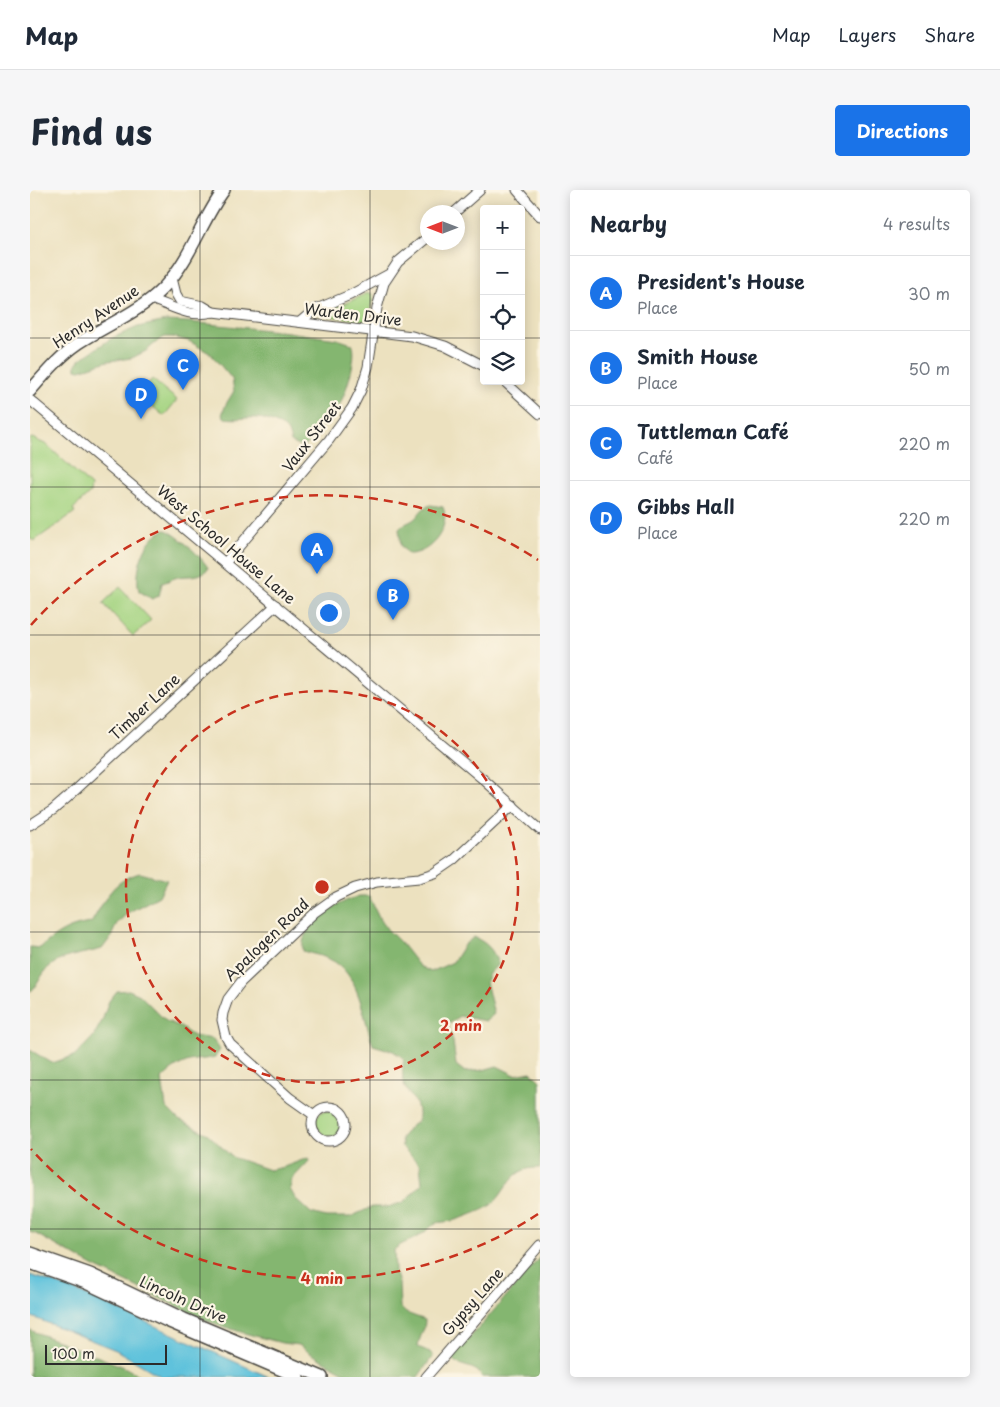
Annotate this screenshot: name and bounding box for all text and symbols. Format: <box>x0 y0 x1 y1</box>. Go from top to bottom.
text: Map <box>25 17 78 53</box>
text: Map <box>772 21 811 48</box>
text: Layers <box>839 21 896 48</box>
text: Share <box>924 21 975 48</box>
text: Find us <box>30 104 152 157</box>
button: Directions <box>835 105 970 156</box>
north arrow <box>420 205 465 250</box>
map controls <box>480 205 525 385</box>
button: + <box>480 205 525 250</box>
text: Nearby <box>590 207 667 239</box>
text: 4 results <box>883 211 950 235</box>
button: − <box>480 250 525 295</box>
text: President's House <box>637 267 805 295</box>
street label: Henry Avenue <box>47 278 143 353</box>
text: A <box>600 281 612 305</box>
text: 30 m <box>908 281 950 305</box>
button: locate <box>480 295 525 340</box>
text: Place <box>637 295 678 319</box>
street label: Warden Drive <box>303 296 403 331</box>
button: layers <box>480 340 525 385</box>
text: Smith House <box>637 342 758 370</box>
pin: C <box>167 349 199 390</box>
text: B <box>601 356 611 380</box>
text: 50 m <box>909 356 950 380</box>
text: Place <box>637 370 678 394</box>
pin: D <box>125 378 157 419</box>
street label: Vaux Street <box>276 396 346 476</box>
text: Tuttleman Café <box>637 417 788 445</box>
text: C <box>600 431 612 455</box>
text: 220 m <box>899 431 950 455</box>
text: Café <box>637 445 673 469</box>
street label: West School House Lane <box>152 479 302 609</box>
text: Gibbs Hall <box>637 492 734 520</box>
text: D <box>600 506 612 530</box>
text: 220 m <box>899 506 950 530</box>
text: Place <box>637 520 678 544</box>
pin: A <box>301 533 333 574</box>
pin: B <box>377 579 409 620</box>
your location <box>316 600 342 626</box>
street label: Timber Lane <box>103 667 185 745</box>
centre of rings <box>313 878 331 896</box>
street label: Apalogen Road <box>218 892 314 986</box>
text: 2 min <box>440 1013 482 1036</box>
street label: Gypsy Lane <box>435 1262 508 1341</box>
text: 4 min <box>301 1266 343 1289</box>
street label: Lincoln Drive <box>136 1269 231 1328</box>
scale bar <box>45 1342 168 1365</box>
text: 100 m <box>52 1343 95 1364</box>

